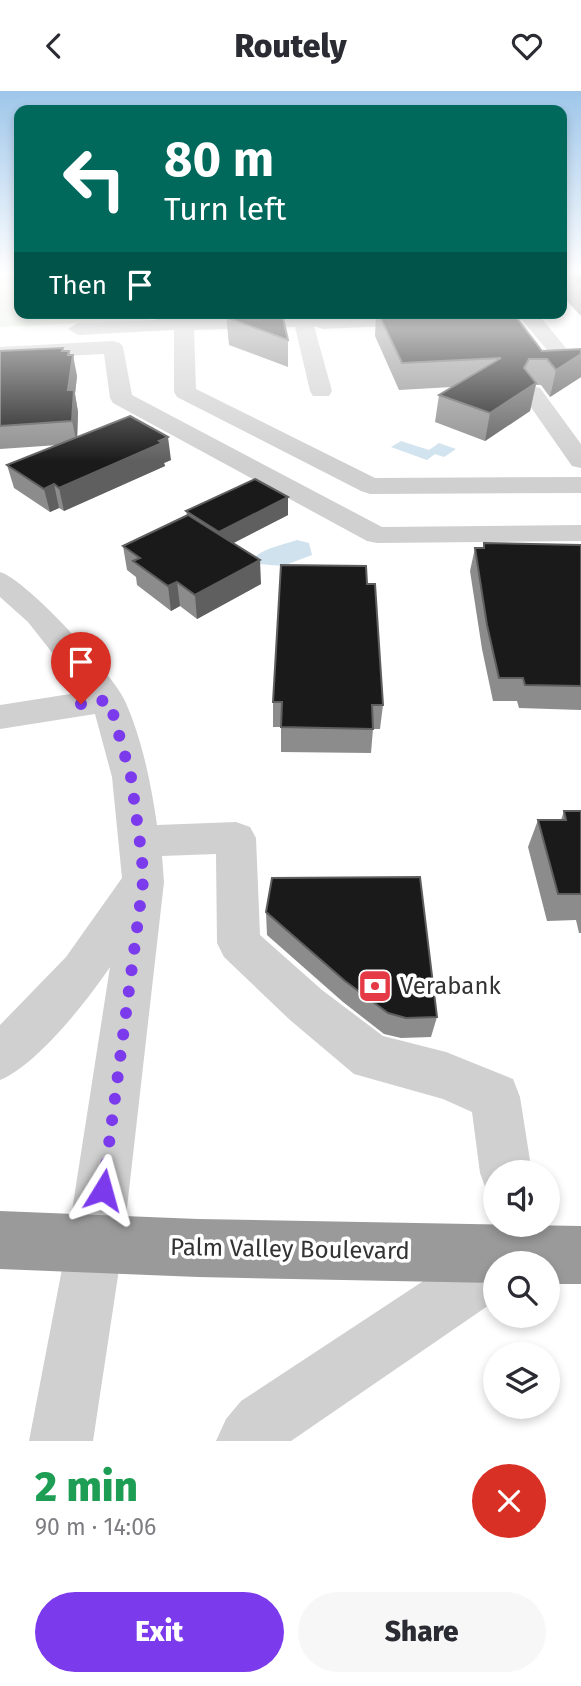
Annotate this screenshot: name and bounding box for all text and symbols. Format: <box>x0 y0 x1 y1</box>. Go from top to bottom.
icon: back <box>35 27 73 65</box>
text: Routely <box>234 27 347 65</box>
icon: heart <box>508 27 546 65</box>
text: 80 m <box>164 130 274 189</box>
icon: left <box>49 133 140 224</box>
text: Turn left <box>164 190 286 228</box>
icon: arrive <box>121 266 159 304</box>
text: Then <box>49 270 107 301</box>
pin <box>51 632 111 704</box>
icon: arrive <box>62 643 100 681</box>
bank icon: Verabank <box>356 967 394 1005</box>
place label: Verabank <box>400 972 501 1000</box>
position arrow <box>66 1153 140 1227</box>
map controls <box>483 1160 560 1419</box>
button: sound <box>483 1160 560 1237</box>
street label: Palm Valley Boulevard <box>170 1233 410 1265</box>
button: search <box>483 1251 560 1328</box>
button: layers <box>483 1342 560 1419</box>
text: 2 min <box>35 1462 138 1512</box>
button: close <box>472 1464 546 1538</box>
text: 90 m · 14:06 <box>35 1513 156 1541</box>
button: Exit <box>35 1592 284 1672</box>
button: Share <box>298 1592 546 1672</box>

